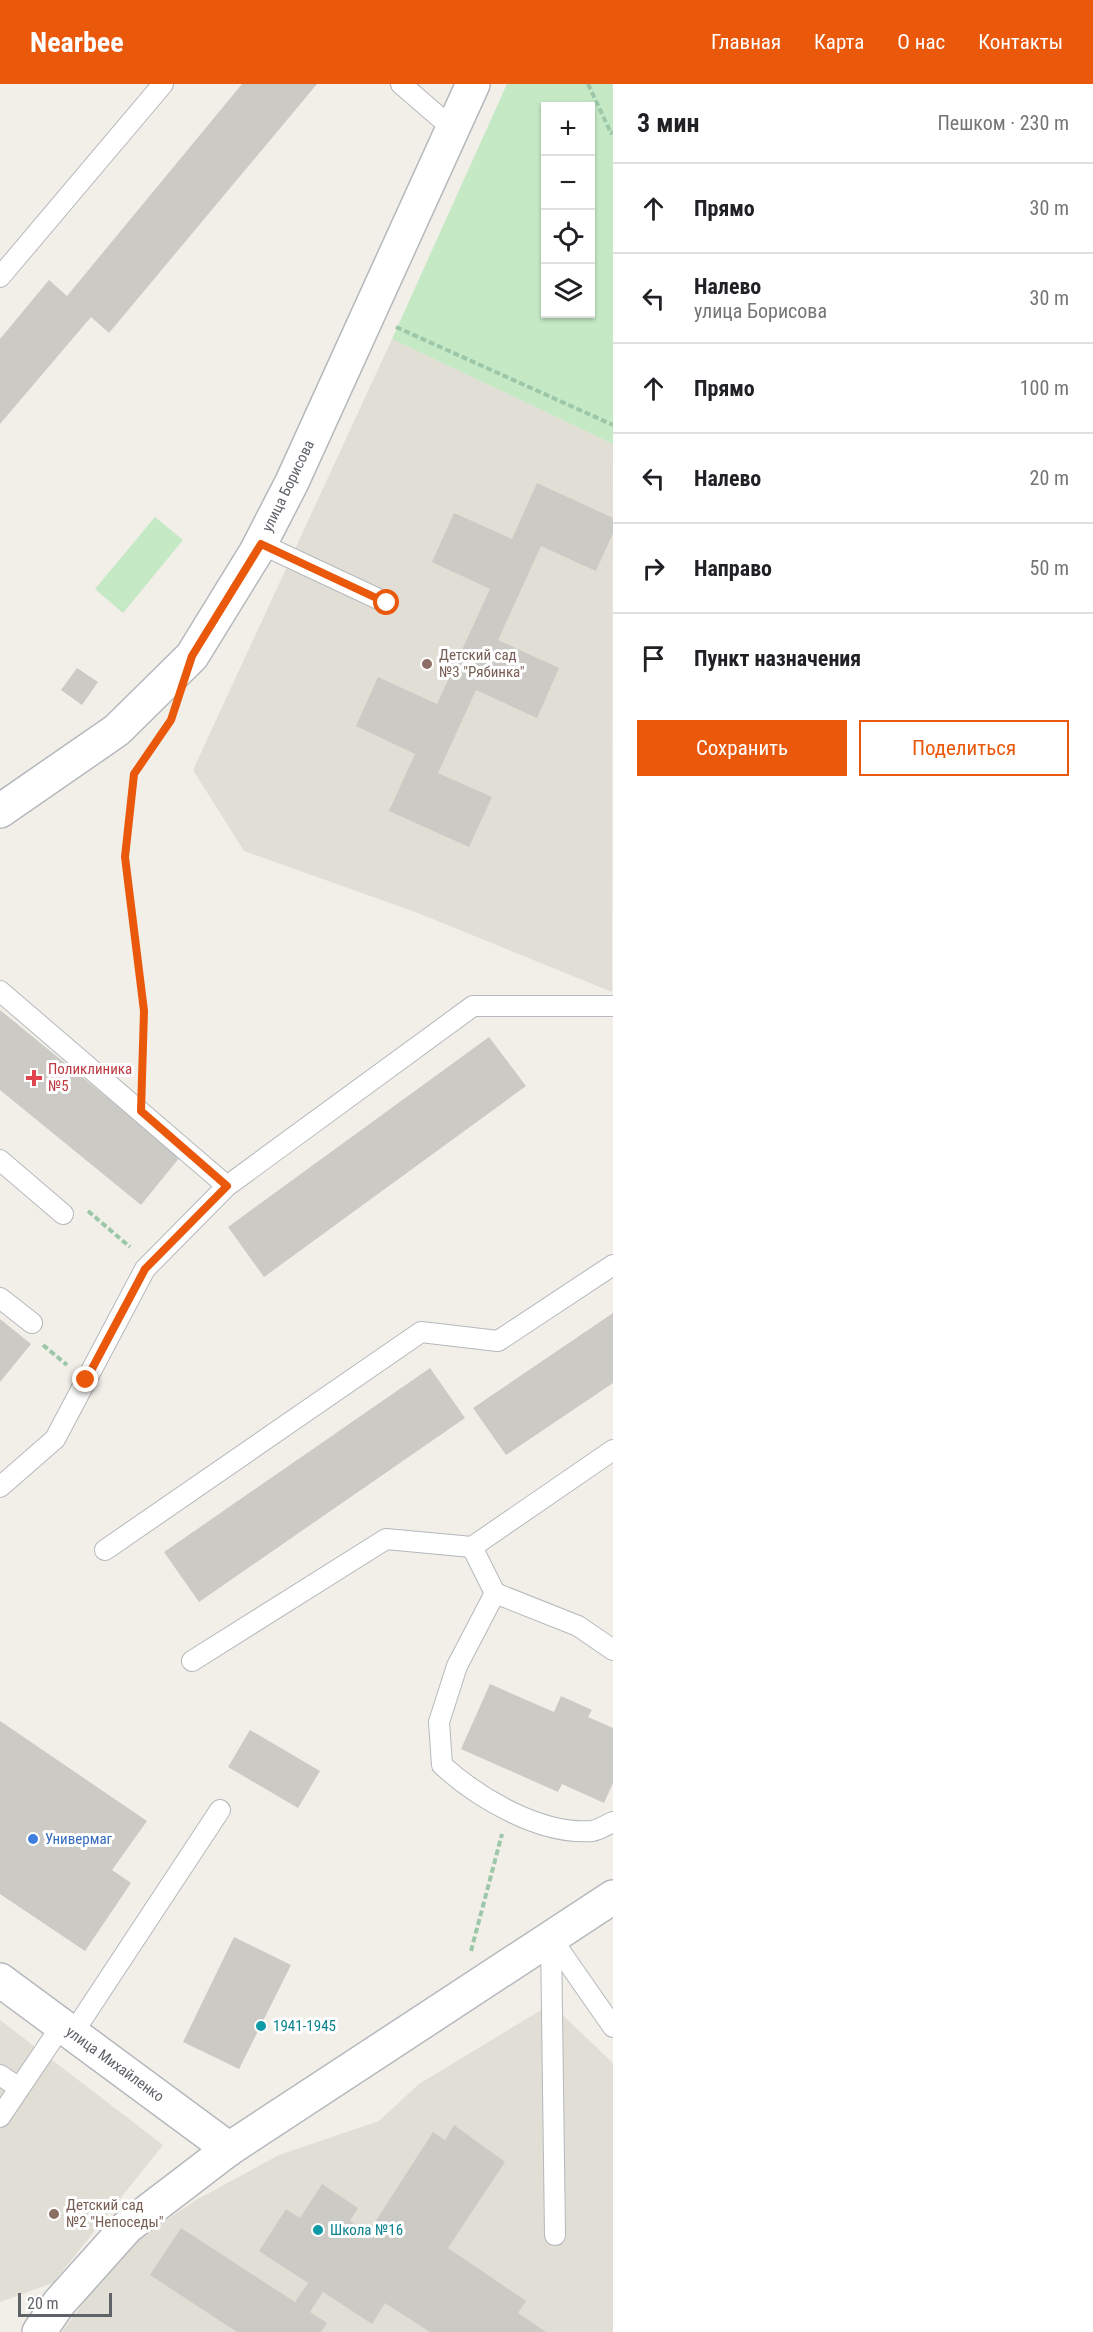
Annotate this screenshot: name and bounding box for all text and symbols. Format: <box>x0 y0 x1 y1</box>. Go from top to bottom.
text: Nearbee <box>30 26 124 59</box>
text: Главная <box>711 30 781 54</box>
text: Карта <box>814 30 864 54</box>
text: О нас <box>897 30 945 54</box>
text: Контакты <box>978 30 1063 54</box>
map controls <box>541 102 595 318</box>
button: + <box>541 102 595 156</box>
text: 3 мин <box>637 108 699 138</box>
text: Пешком · 230 m <box>937 111 1069 135</box>
button: − <box>541 156 595 210</box>
icon: ahead <box>637 192 670 225</box>
text: Прямо <box>694 196 755 221</box>
text: 30 m <box>1030 196 1069 220</box>
button: locate <box>541 210 595 264</box>
button: layers <box>541 264 595 318</box>
text: Налево <box>694 274 761 299</box>
icon: left <box>637 282 670 315</box>
text: 30 m <box>1030 286 1069 310</box>
text: улица Борисова <box>694 299 827 323</box>
icon: ahead <box>637 372 670 405</box>
text: Прямо <box>694 376 755 401</box>
text: 100 m <box>1020 376 1069 400</box>
street label: улица Борисова <box>258 437 318 535</box>
icon: left <box>637 462 670 495</box>
text: Налево <box>694 466 761 491</box>
text: 20 m <box>1030 466 1069 490</box>
icon: right <box>637 552 670 585</box>
text: Направо <box>694 556 772 581</box>
text: 50 m <box>1030 556 1069 580</box>
route start <box>373 589 399 615</box>
icon: arrive <box>637 642 670 675</box>
place label: Детский сад №3 "Рябинка" <box>439 646 525 681</box>
text: Пункт назначения <box>694 646 861 671</box>
marker: Детский сад №3 "Рябинка" <box>420 657 434 671</box>
button: Сохранить <box>637 720 847 776</box>
button: Поделиться <box>859 720 1069 776</box>
place label: Поликлиника №5 <box>48 1060 132 1095</box>
marker: Поликлиника №5 <box>25 1069 43 1087</box>
route end <box>72 1366 98 1392</box>
place label: Универмаг <box>45 1830 113 1848</box>
marker: Универмаг <box>26 1832 40 1846</box>
place label: 1941-1945 <box>273 2017 336 2035</box>
marker: 1941-1945 <box>254 2019 268 2033</box>
street label: улица Михайленко <box>62 2022 168 2106</box>
place label: Детский сад №2 "Непоседы" <box>66 2196 164 2231</box>
marker: Детский сад №2 "Непоседы" <box>47 2207 61 2221</box>
place label: Школа №16 <box>330 2221 403 2239</box>
marker: Школа №16 <box>311 2223 325 2237</box>
scale bar <box>18 2290 112 2318</box>
text: 20 m <box>27 2294 59 2313</box>

